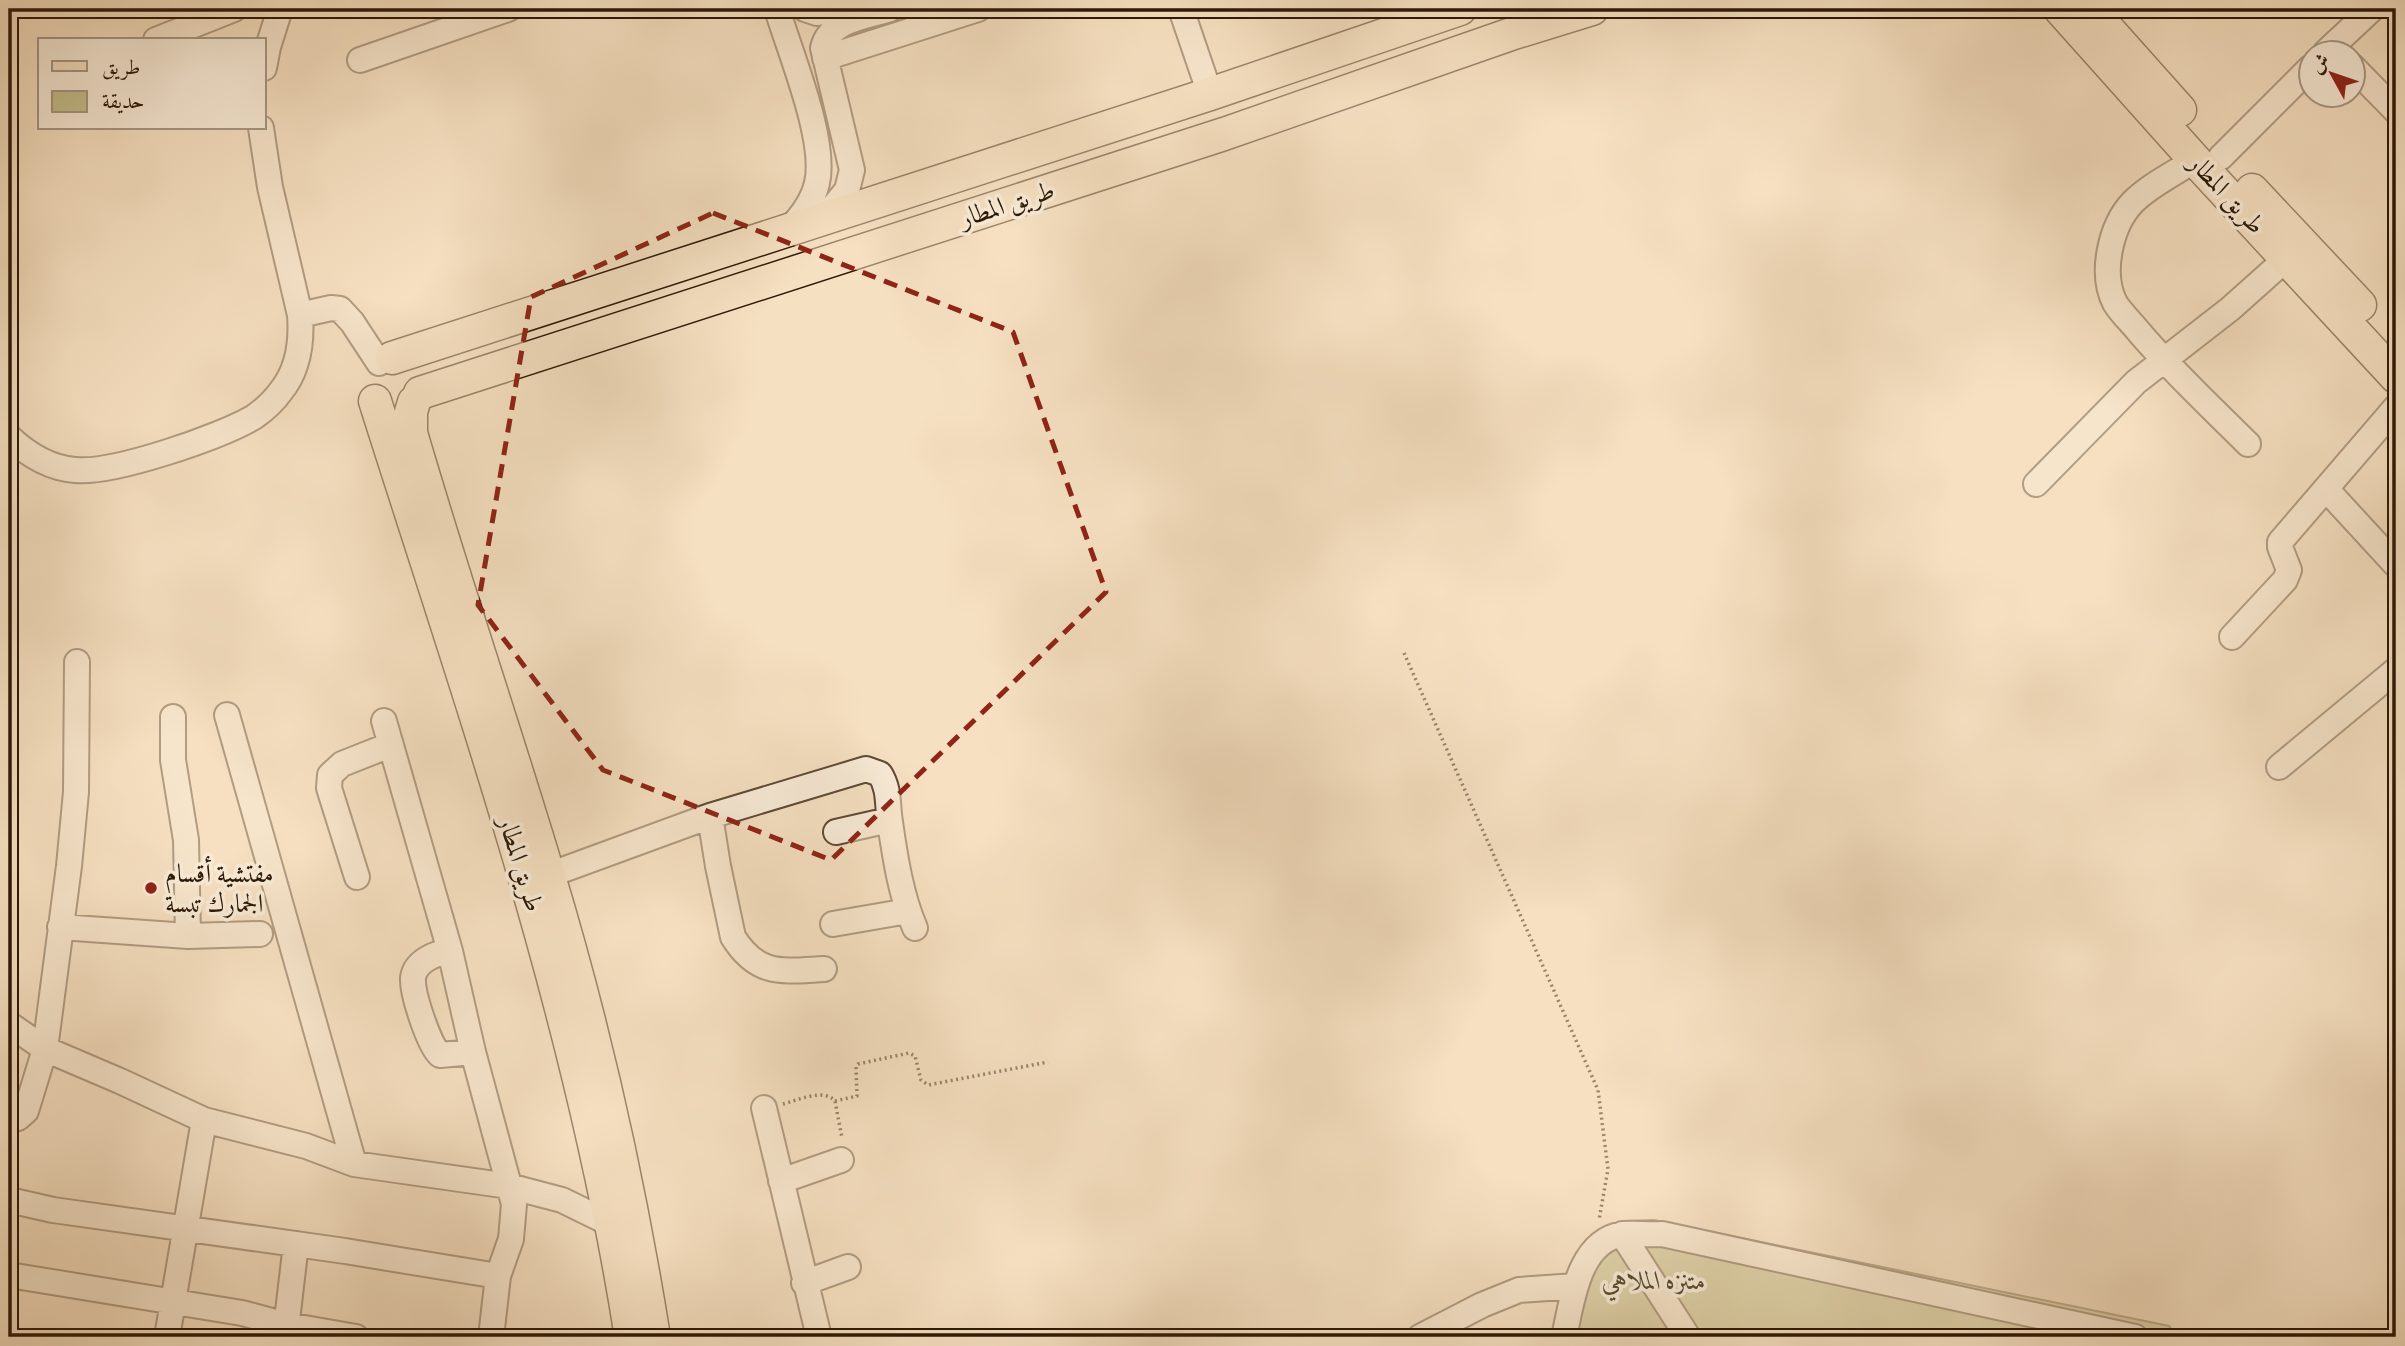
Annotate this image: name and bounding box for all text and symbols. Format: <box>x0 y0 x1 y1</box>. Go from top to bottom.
legend <box>38 38 266 130</box>
north arrow <box>2296 38 2366 108</box>
text: ش <box>2304 48 2336 79</box>
text: طريق <box>102 53 140 81</box>
text: حديقة <box>102 87 145 115</box>
street label: طريق المطار <box>2179 144 2273 242</box>
street label: طريق المطار <box>952 172 1059 237</box>
street label: طريق المطار <box>489 809 552 916</box>
place label: مفتشية أقسام الجمارك تبسة <box>165 856 274 921</box>
marker: مفتشية أقسام الجمارك تبسة <box>143 880 159 896</box>
park label: متنزه الملاهي <box>1602 1263 1706 1302</box>

